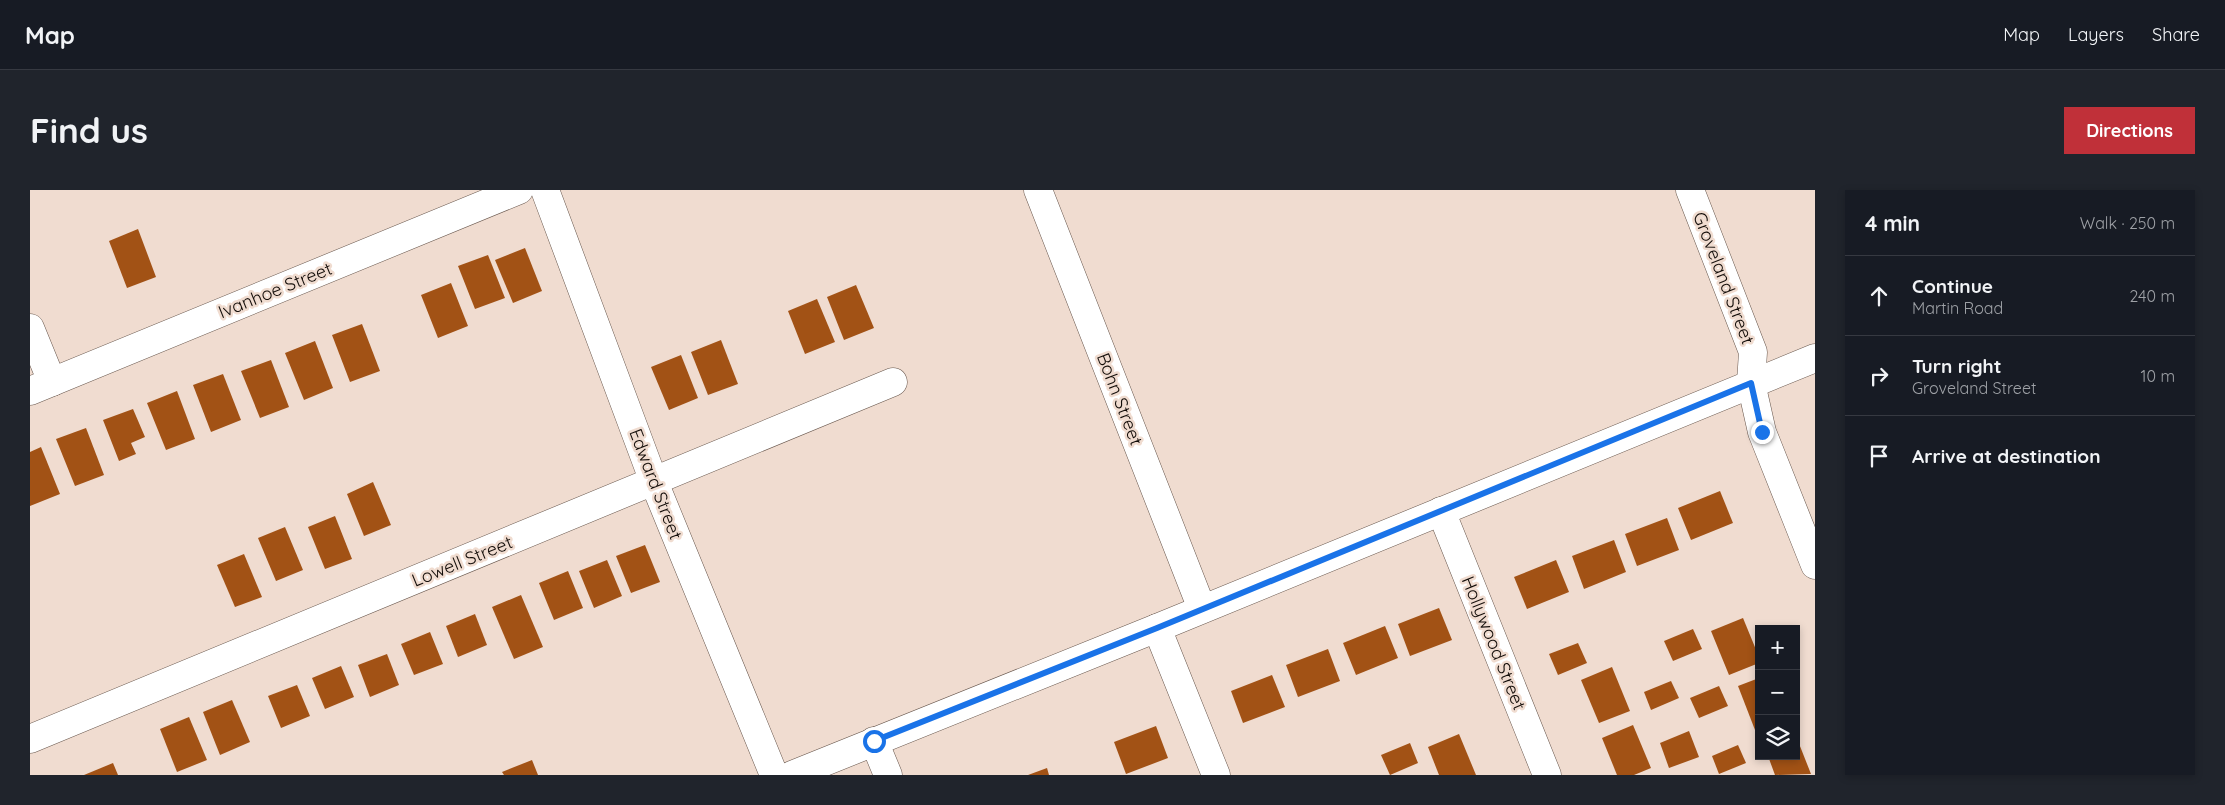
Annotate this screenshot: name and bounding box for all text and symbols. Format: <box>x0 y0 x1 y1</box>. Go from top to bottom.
text: Map <box>25 20 75 50</box>
text: Map <box>2003 23 2040 46</box>
text: Layers <box>2068 23 2124 46</box>
text: Share <box>2152 23 2200 46</box>
button: Directions <box>2064 107 2195 154</box>
text: Find us <box>30 108 148 152</box>
street label: Groveland Street <box>1688 209 1760 347</box>
text: 4 min <box>1865 210 1920 236</box>
text: Walk · 250 m <box>2080 213 2175 233</box>
street label: Ivanhoe Street <box>215 257 335 323</box>
text: Continue <box>1912 274 1993 298</box>
icon: ahead <box>1865 282 1893 310</box>
text: 240 m <box>2129 286 2175 306</box>
text: Martin Road <box>1912 298 2003 318</box>
street label: Bohn Street <box>1092 349 1148 449</box>
text: Turn right <box>1912 354 2001 378</box>
icon: right <box>1865 362 1893 390</box>
text: 10 m <box>2141 366 2175 386</box>
text: Groveland Street <box>1912 378 2036 398</box>
route end <box>1751 421 1774 444</box>
street label: Edward Street <box>624 425 688 543</box>
icon: arrive <box>1865 442 1893 470</box>
text: Arrive at destination <box>1912 444 2101 468</box>
street label: Lowell Street <box>408 530 516 592</box>
street label: Hollywood Street <box>1457 573 1531 713</box>
map controls <box>1755 625 1800 760</box>
button: + <box>1755 625 1800 670</box>
button: − <box>1755 670 1800 715</box>
button: layers <box>1755 715 1800 760</box>
route start <box>863 730 886 753</box>

